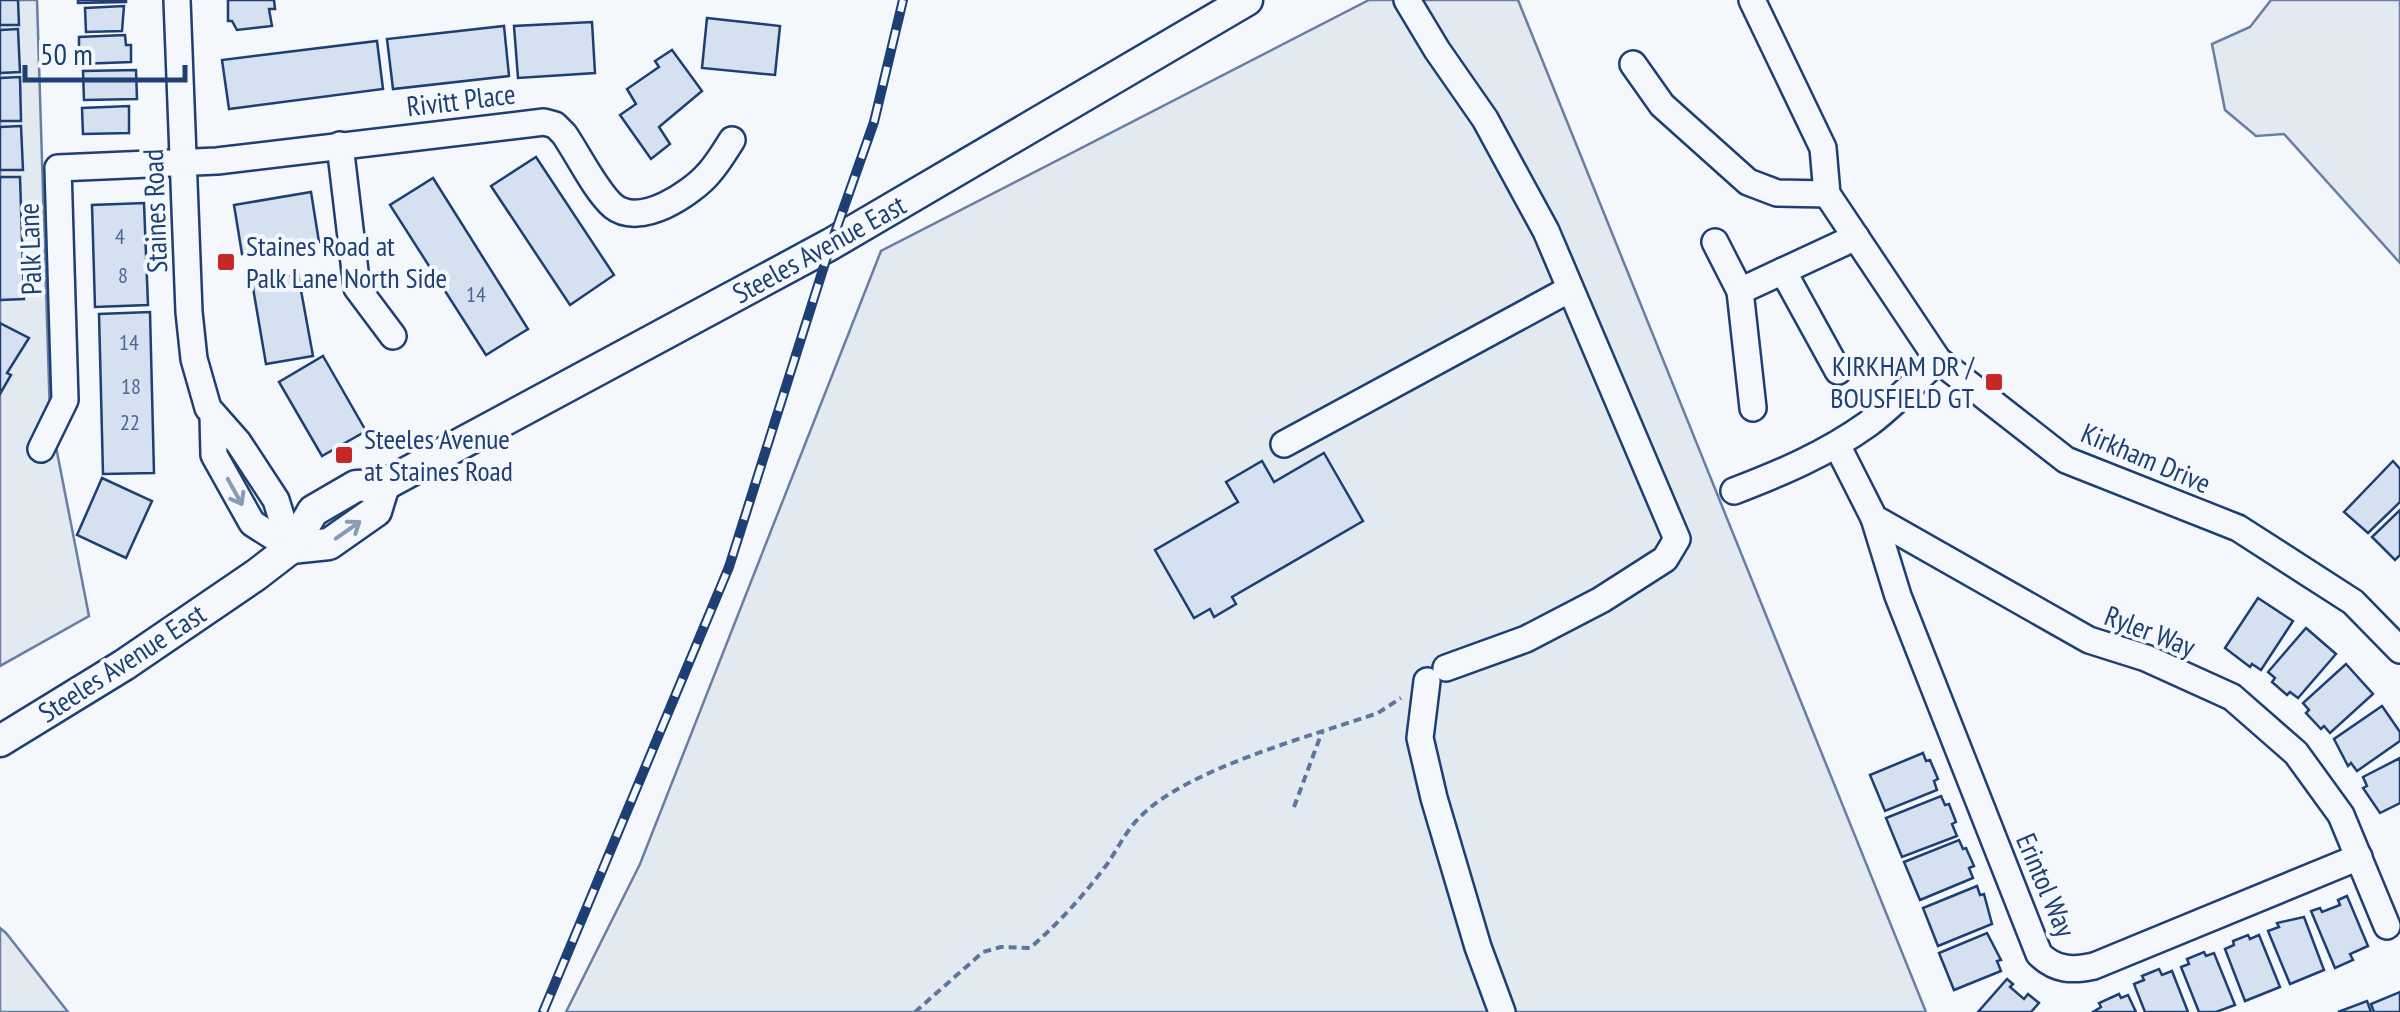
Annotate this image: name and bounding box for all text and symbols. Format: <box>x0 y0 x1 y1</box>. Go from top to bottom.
scale bar <box>25 20 185 82</box>
text: 50 m <box>40 34 93 73</box>
street label: Rivitt Place <box>404 74 517 125</box>
street label: Staines Road <box>134 148 175 274</box>
street label: Steeles Avenue East <box>726 186 912 311</box>
street label: Palk Lane <box>9 202 50 296</box>
house number: 4 <box>115 222 125 250</box>
place label: Staines Road at Palk Lane North Side <box>246 227 447 296</box>
marker: Staines Road at Palk Lane North Side <box>215 251 237 273</box>
house number: 8 <box>118 261 128 289</box>
house number: 14 <box>466 280 486 308</box>
house number: 14 <box>119 328 139 356</box>
place label: KIRKHAM DR / BOUSFIELD GT <box>1830 347 1976 416</box>
marker: KIRKHAM DR / BOUSFIELD GT <box>1983 371 2005 393</box>
house number: 18 <box>121 372 141 400</box>
house number: 22 <box>120 408 140 436</box>
street label: Kirkham Drive <box>2076 414 2216 501</box>
place label: Steeles Avenue at Staines Road <box>364 420 513 489</box>
marker: Steeles Avenue at Staines Road <box>333 444 355 466</box>
one-way arrow <box>225 477 245 506</box>
one-way arrow <box>334 520 361 541</box>
street label: Steeles Avenue East <box>31 595 213 730</box>
street label: Ryler Way <box>2100 596 2201 665</box>
street label: Erintol Way <box>2008 827 2085 943</box>

